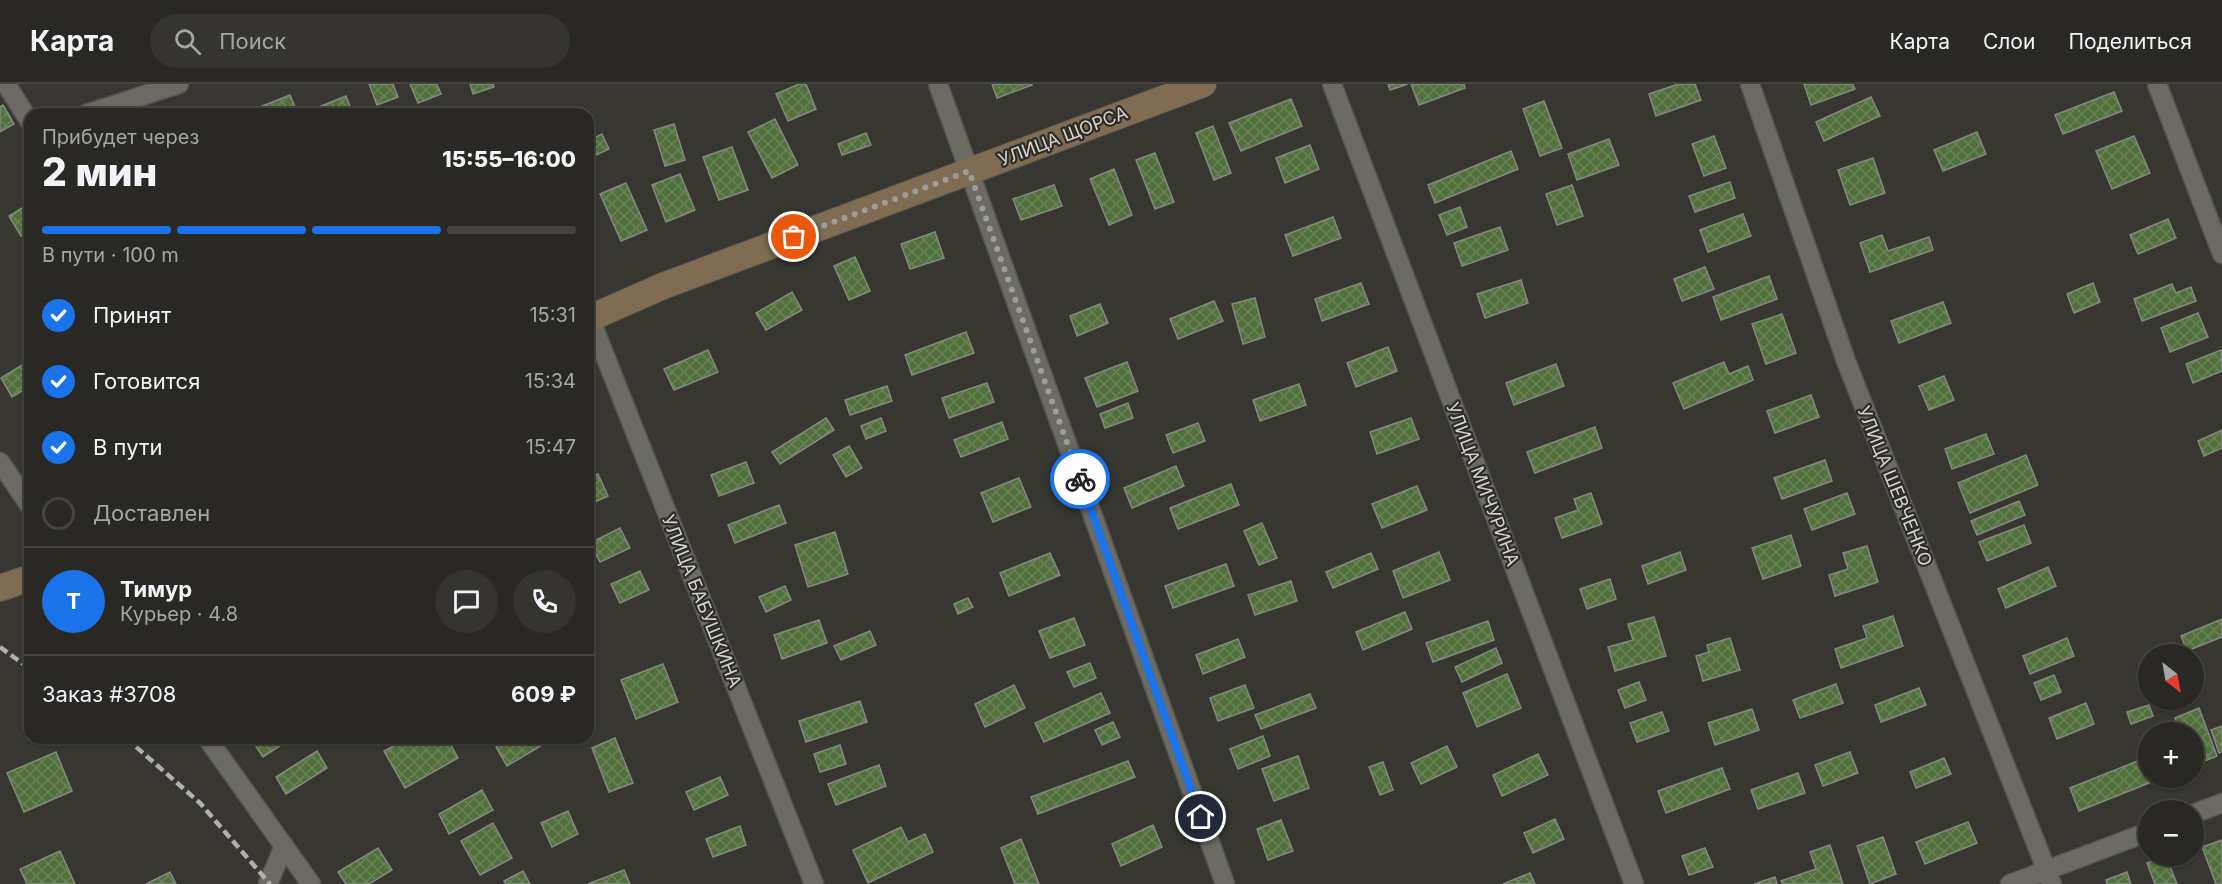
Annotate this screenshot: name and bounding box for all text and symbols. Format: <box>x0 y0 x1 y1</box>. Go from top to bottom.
search box <box>150 14 570 68</box>
text: Карта <box>30 24 114 58</box>
icon: search <box>171 25 204 58</box>
text: Поиск <box>219 28 286 54</box>
text: Карта <box>1890 29 1950 54</box>
text: Слои <box>1983 29 2035 54</box>
text: Поделиться <box>2068 29 2192 54</box>
street label: УЛИЦА ЩОРСА <box>995 102 1131 170</box>
text: Прибудет через <box>42 125 199 149</box>
text: 15:55–16:00 <box>442 146 576 172</box>
text: 2 мин <box>42 148 157 195</box>
pin <box>768 211 819 262</box>
icon: bag <box>777 220 810 253</box>
text: В пути · 100 m <box>42 243 179 267</box>
icon: check <box>42 299 75 332</box>
text: Принят <box>93 302 171 328</box>
text: 15:31 <box>529 303 576 327</box>
icon: check <box>42 365 75 398</box>
text: Готовится <box>93 368 200 394</box>
text: 15:34 <box>525 369 576 393</box>
street label: УЛИЦА МИЧУРИНА <box>1442 399 1524 569</box>
street label: УЛИЦА ШЕВЧЕНКО <box>1853 403 1937 569</box>
icon: check <box>42 431 75 464</box>
text: В пути <box>93 434 162 460</box>
text: 15:47 <box>526 435 576 459</box>
courier <box>1050 449 1110 509</box>
icon: bike <box>1064 463 1097 496</box>
text: Доставлен <box>93 500 210 526</box>
street label: УЛИЦА БАБУШКИНА <box>658 512 746 690</box>
button: chat <box>435 570 498 633</box>
button: phone <box>513 570 576 633</box>
text: Тимур <box>120 576 192 602</box>
text: Т <box>66 588 81 614</box>
text: Курьер · 4.8 <box>120 602 238 626</box>
north arrow <box>2138 644 2204 710</box>
map controls <box>2138 644 2204 866</box>
text: Заказ #3708 <box>42 681 176 707</box>
text: 609 ₽ <box>511 681 576 707</box>
button: + <box>2138 722 2204 788</box>
pin <box>1175 791 1226 842</box>
icon: home <box>1184 800 1217 833</box>
button: − <box>2138 800 2204 866</box>

